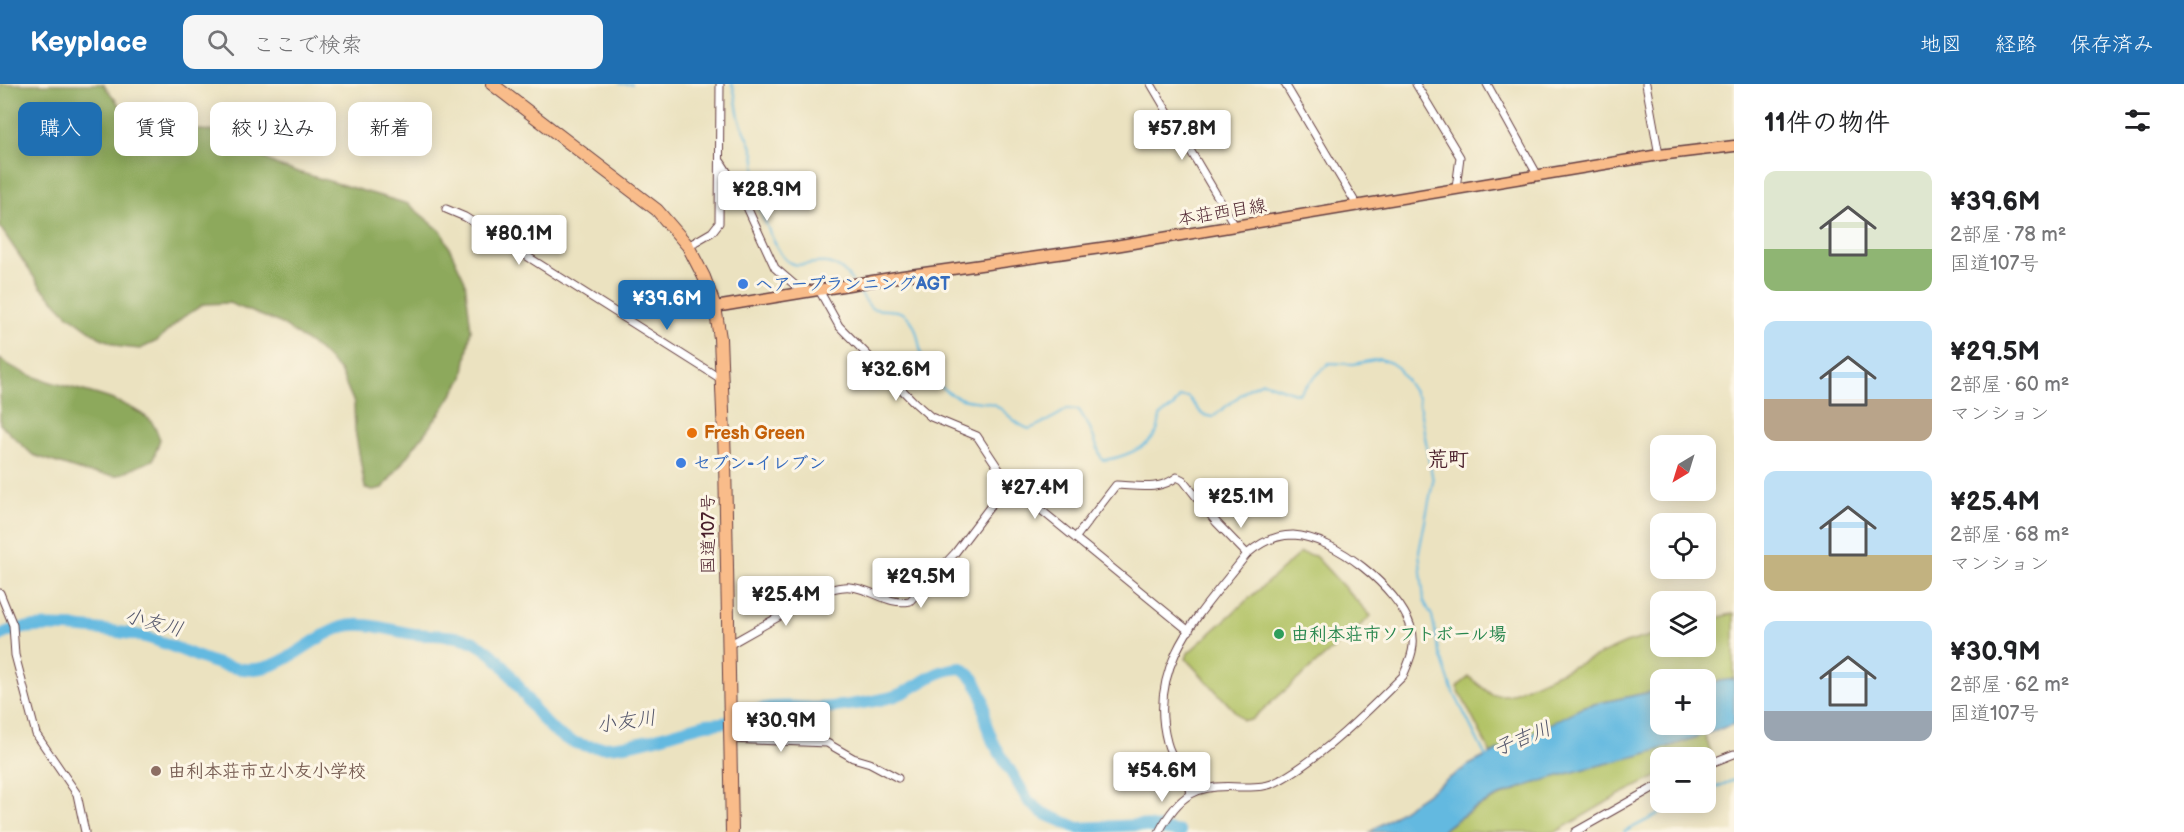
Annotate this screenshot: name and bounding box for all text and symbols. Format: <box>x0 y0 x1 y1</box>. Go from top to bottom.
search box <box>183 15 603 69</box>
text: Keyplace <box>30 26 147 59</box>
icon: search <box>204 26 237 59</box>
text: ここで検索 <box>252 32 362 59</box>
text: 地図 <box>1920 32 1962 57</box>
text: 経路 <box>1995 32 2037 57</box>
text: 保存済み <box>2070 32 2154 57</box>
chip: 購入 <box>18 102 102 156</box>
chip: 賃貸 <box>114 102 198 156</box>
chip: 絞り込み <box>210 102 336 156</box>
chip: 新着 <box>348 102 432 156</box>
icon: filters <box>2121 104 2154 137</box>
text: 11件の物件 <box>1764 108 1890 139</box>
pin: ¥57.8M <box>1133 110 1231 161</box>
text: ¥57.8M <box>1148 117 1216 141</box>
pin: ¥28.9M <box>718 171 816 222</box>
text: ¥28.9M <box>732 178 802 202</box>
text: ¥39.6M <box>1950 187 2040 218</box>
street label: 本荘西目線 <box>1176 195 1268 230</box>
icon: home <box>1812 195 1884 267</box>
pin: ¥80.1M <box>470 215 568 266</box>
text: ¥80.1M <box>486 222 552 246</box>
text: 2部屋 · 78 m² <box>1950 223 2066 247</box>
text: 国道107号 <box>1950 252 2039 276</box>
place label: ヘアープランニングAGT <box>755 274 951 295</box>
marker: ヘアープランニングAGT <box>736 277 750 291</box>
pin: ¥39.6M <box>618 280 716 331</box>
text: ¥39.6M <box>632 287 702 311</box>
text: ¥29.5M <box>1950 337 2040 368</box>
icon: home <box>1812 345 1884 417</box>
pin: ¥32.6M <box>847 351 945 402</box>
text: ¥32.6M <box>861 358 931 382</box>
text: 2部屋 · 60 m² <box>1950 373 2069 397</box>
text: マンション <box>1950 402 2049 426</box>
place label: Fresh Green <box>704 423 805 444</box>
marker: Fresh Green <box>685 426 699 440</box>
north arrow <box>1650 435 1716 501</box>
map controls <box>1650 435 1716 813</box>
district label: 荒町 <box>1427 447 1469 472</box>
place label: セブン-イレブン <box>693 453 826 474</box>
marker: セブン-イレブン <box>674 456 688 470</box>
pin: ¥27.4M <box>986 469 1084 520</box>
text: ¥27.4M <box>1001 476 1069 500</box>
pin: ¥25.1M <box>1192 478 1290 529</box>
text: ¥25.1M <box>1208 485 1274 509</box>
text: ¥25.4M <box>1950 487 2040 518</box>
street label: 国道107号 <box>698 494 719 574</box>
icon: home <box>1812 495 1884 567</box>
button: locate <box>1650 513 1716 579</box>
text: 2部屋 · 68 m² <box>1950 523 2069 547</box>
text: マンション <box>1950 552 2049 576</box>
pin: ¥29.5M <box>872 558 970 609</box>
text: ¥29.5M <box>886 565 956 589</box>
pin: ¥25.4M <box>737 576 835 627</box>
text: ¥25.4M <box>751 583 821 607</box>
button: layers <box>1650 591 1716 657</box>
water label: 小友川 <box>122 604 186 642</box>
place label: 由利本荘市ソフトボール場 <box>1291 624 1506 645</box>
marker: 由利本荘市ソフトボール場 <box>1272 627 1286 641</box>
text: ¥30.9M <box>1950 637 2041 668</box>
icon: home <box>1812 645 1884 717</box>
button: + <box>1650 669 1716 735</box>
text: 2部屋 · 62 m² <box>1950 673 2069 697</box>
pin: ¥30.9M <box>732 702 830 753</box>
text: 国道107号 <box>1950 702 2039 726</box>
water label: 小友川 <box>595 706 658 738</box>
text: ¥30.9M <box>746 709 816 733</box>
water label: 子吉川 <box>1490 717 1555 761</box>
button: − <box>1650 747 1716 813</box>
pin: ¥54.6M <box>1113 752 1211 803</box>
text: ¥54.6M <box>1127 759 1197 783</box>
place label: 由利本荘市立小友小学校 <box>168 761 366 782</box>
marker: 由利本荘市立小友小学校 <box>149 764 163 778</box>

